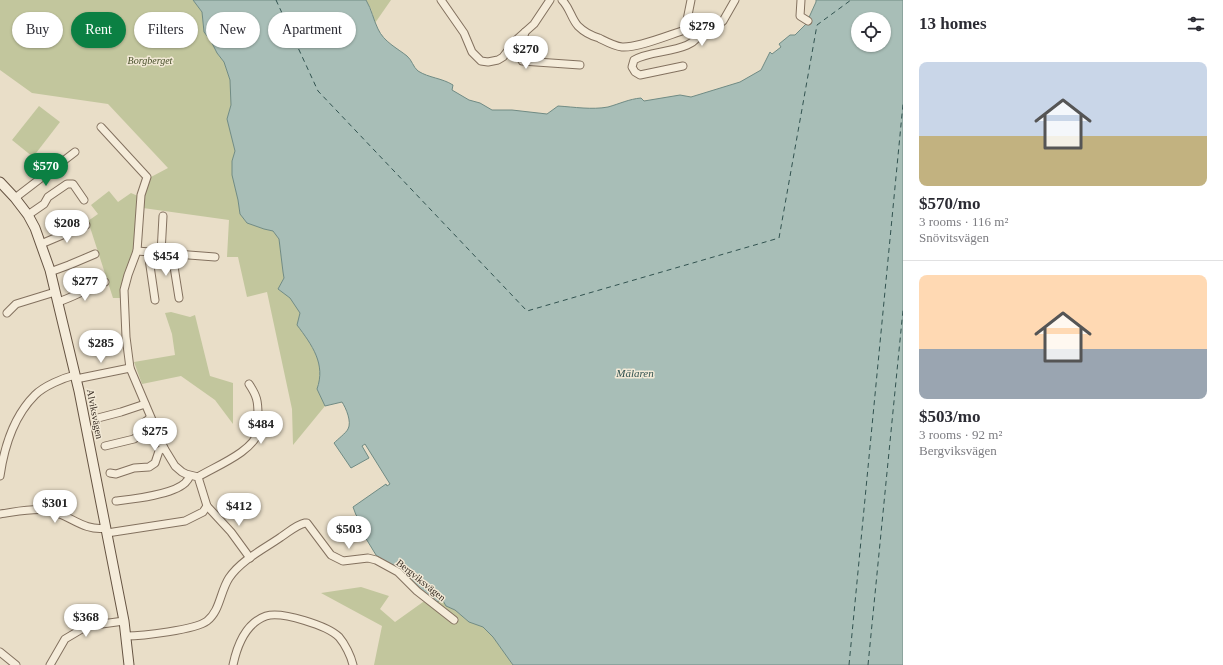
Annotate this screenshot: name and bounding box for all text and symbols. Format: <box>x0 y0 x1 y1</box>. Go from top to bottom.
chip: Buy <box>12 12 63 48</box>
chip: Rent <box>71 12 126 48</box>
chip: Filters <box>134 12 198 48</box>
chip: New <box>206 12 260 48</box>
chip: Apartment <box>268 12 356 48</box>
map controls <box>851 12 891 52</box>
button: locate <box>851 12 891 52</box>
pin: $279 <box>678 13 726 47</box>
icon: filters <box>1185 13 1207 35</box>
text: 13 homes <box>919 14 987 33</box>
text: $279 <box>689 18 715 33</box>
pin: $270 <box>502 36 550 70</box>
text: $270 <box>513 41 539 56</box>
park label: Borgberget <box>128 55 173 66</box>
icon: home <box>1027 88 1099 160</box>
pin: $570 <box>22 153 70 187</box>
text: $570 <box>33 158 59 173</box>
text: $570/mo <box>919 194 980 213</box>
pin: $208 <box>43 210 91 244</box>
text: 3 rooms · 116 m² <box>919 214 1008 229</box>
text: $208 <box>54 215 80 230</box>
text: Snövitsvägen <box>919 230 989 245</box>
pin: $454 <box>142 243 190 277</box>
text: $454 <box>153 248 179 263</box>
pin: $277 <box>61 268 109 302</box>
text: $277 <box>72 273 98 288</box>
icon: home <box>1027 301 1099 373</box>
pin: $285 <box>77 330 125 364</box>
text: $285 <box>88 335 114 350</box>
water label: Mälaren <box>615 367 654 379</box>
street label: Alviksvägen <box>85 388 105 440</box>
text: $503/mo <box>919 407 980 426</box>
pin: $484 <box>237 411 285 445</box>
text: $484 <box>248 416 274 431</box>
pin: $275 <box>131 418 179 452</box>
text: $275 <box>142 423 168 438</box>
text: 3 rooms · 92 m² <box>919 427 1002 442</box>
text: Bergviksvägen <box>919 443 997 458</box>
pin: $301 <box>31 490 79 524</box>
pin: $412 <box>215 493 263 527</box>
text: $301 <box>42 495 68 510</box>
text: $412 <box>226 498 252 513</box>
pin: $503 <box>325 516 373 550</box>
text: $503 <box>336 521 362 536</box>
street label: Bergviksvägen <box>394 557 448 603</box>
pin: $368 <box>62 604 110 638</box>
text: $368 <box>73 609 99 624</box>

